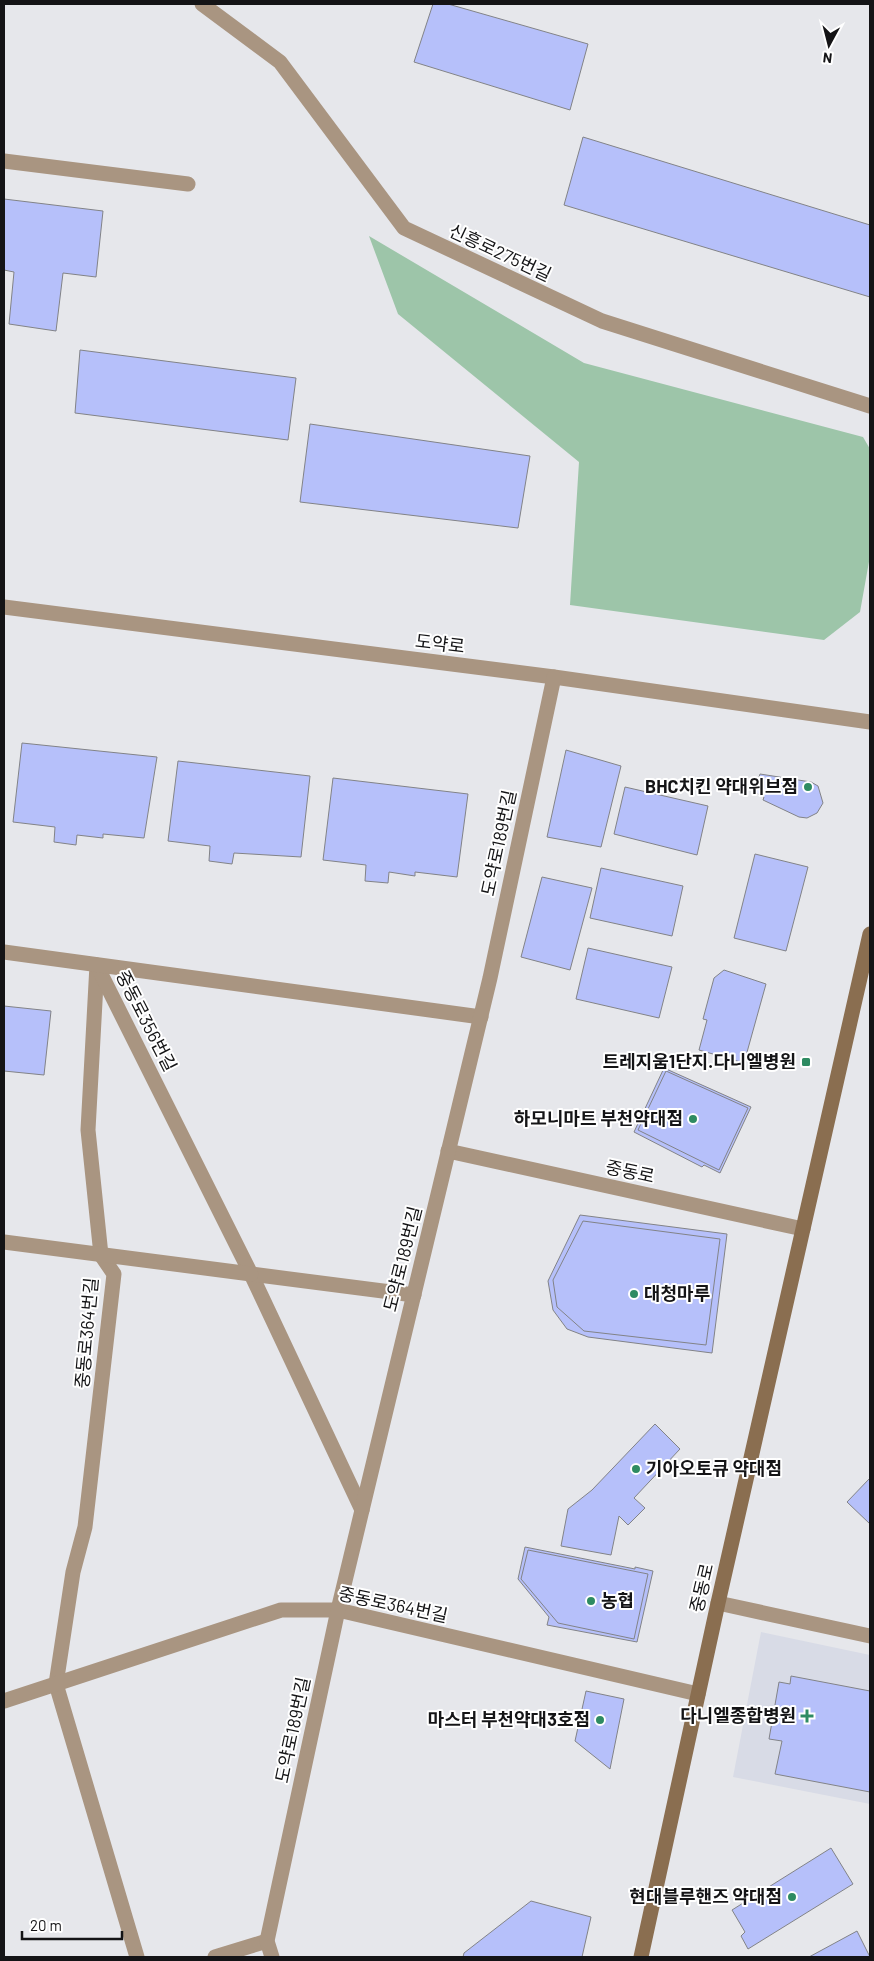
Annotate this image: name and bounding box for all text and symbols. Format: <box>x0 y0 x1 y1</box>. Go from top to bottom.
north arrow <box>804 20 854 70</box>
text: N <box>822 49 833 67</box>
street label: 신흥로275번길 <box>446 219 555 285</box>
street label: 도약로 <box>414 629 466 657</box>
place label: BHC치킨 약대위브점 <box>645 775 798 797</box>
marker: BHC치킨 약대위브점 <box>802 781 814 793</box>
street label: 도약로189번길 <box>476 788 520 898</box>
street label: 중동로356번길 <box>112 966 182 1075</box>
place label: 트레지움1단지.다니엘병원 <box>603 1050 796 1072</box>
marker: 트레지움1단지.다니엘병원 <box>800 1056 812 1068</box>
place label: 하모니마트 부천약대점 <box>514 1107 683 1129</box>
marker: 하모니마트 부천약대점 <box>687 1113 699 1125</box>
street label: 중동로 <box>604 1155 657 1187</box>
street label: 도약로189번길 <box>378 1204 426 1314</box>
street label: 중동로364번길 <box>70 1277 102 1389</box>
place label: 대청마루 <box>644 1282 710 1304</box>
marker: 대청마루 <box>628 1288 640 1300</box>
place label: 기아오토큐 약대점 <box>646 1457 782 1479</box>
marker: 기아오토큐 약대점 <box>630 1463 642 1475</box>
street label: 중동로 <box>685 1561 717 1614</box>
street label: 중동로364번길 <box>337 1582 450 1626</box>
place label: 농협 <box>601 1589 634 1611</box>
marker: 농협 <box>585 1595 597 1607</box>
street label: 도약로189번길 <box>270 1675 314 1785</box>
place label: 다니엘종합병원 <box>680 1704 796 1726</box>
place label: 마스터 부천약대3호점 <box>428 1708 590 1730</box>
marker: 다니엘종합병원 <box>800 1709 814 1723</box>
marker: 마스터 부천약대3호점 <box>594 1714 606 1726</box>
place label: 현대블루핸즈 약대점 <box>629 1885 782 1907</box>
marker: 현대블루핸즈 약대점 <box>786 1891 798 1903</box>
scale bar <box>22 1908 122 1940</box>
text: 20 m <box>30 1916 62 1934</box>

